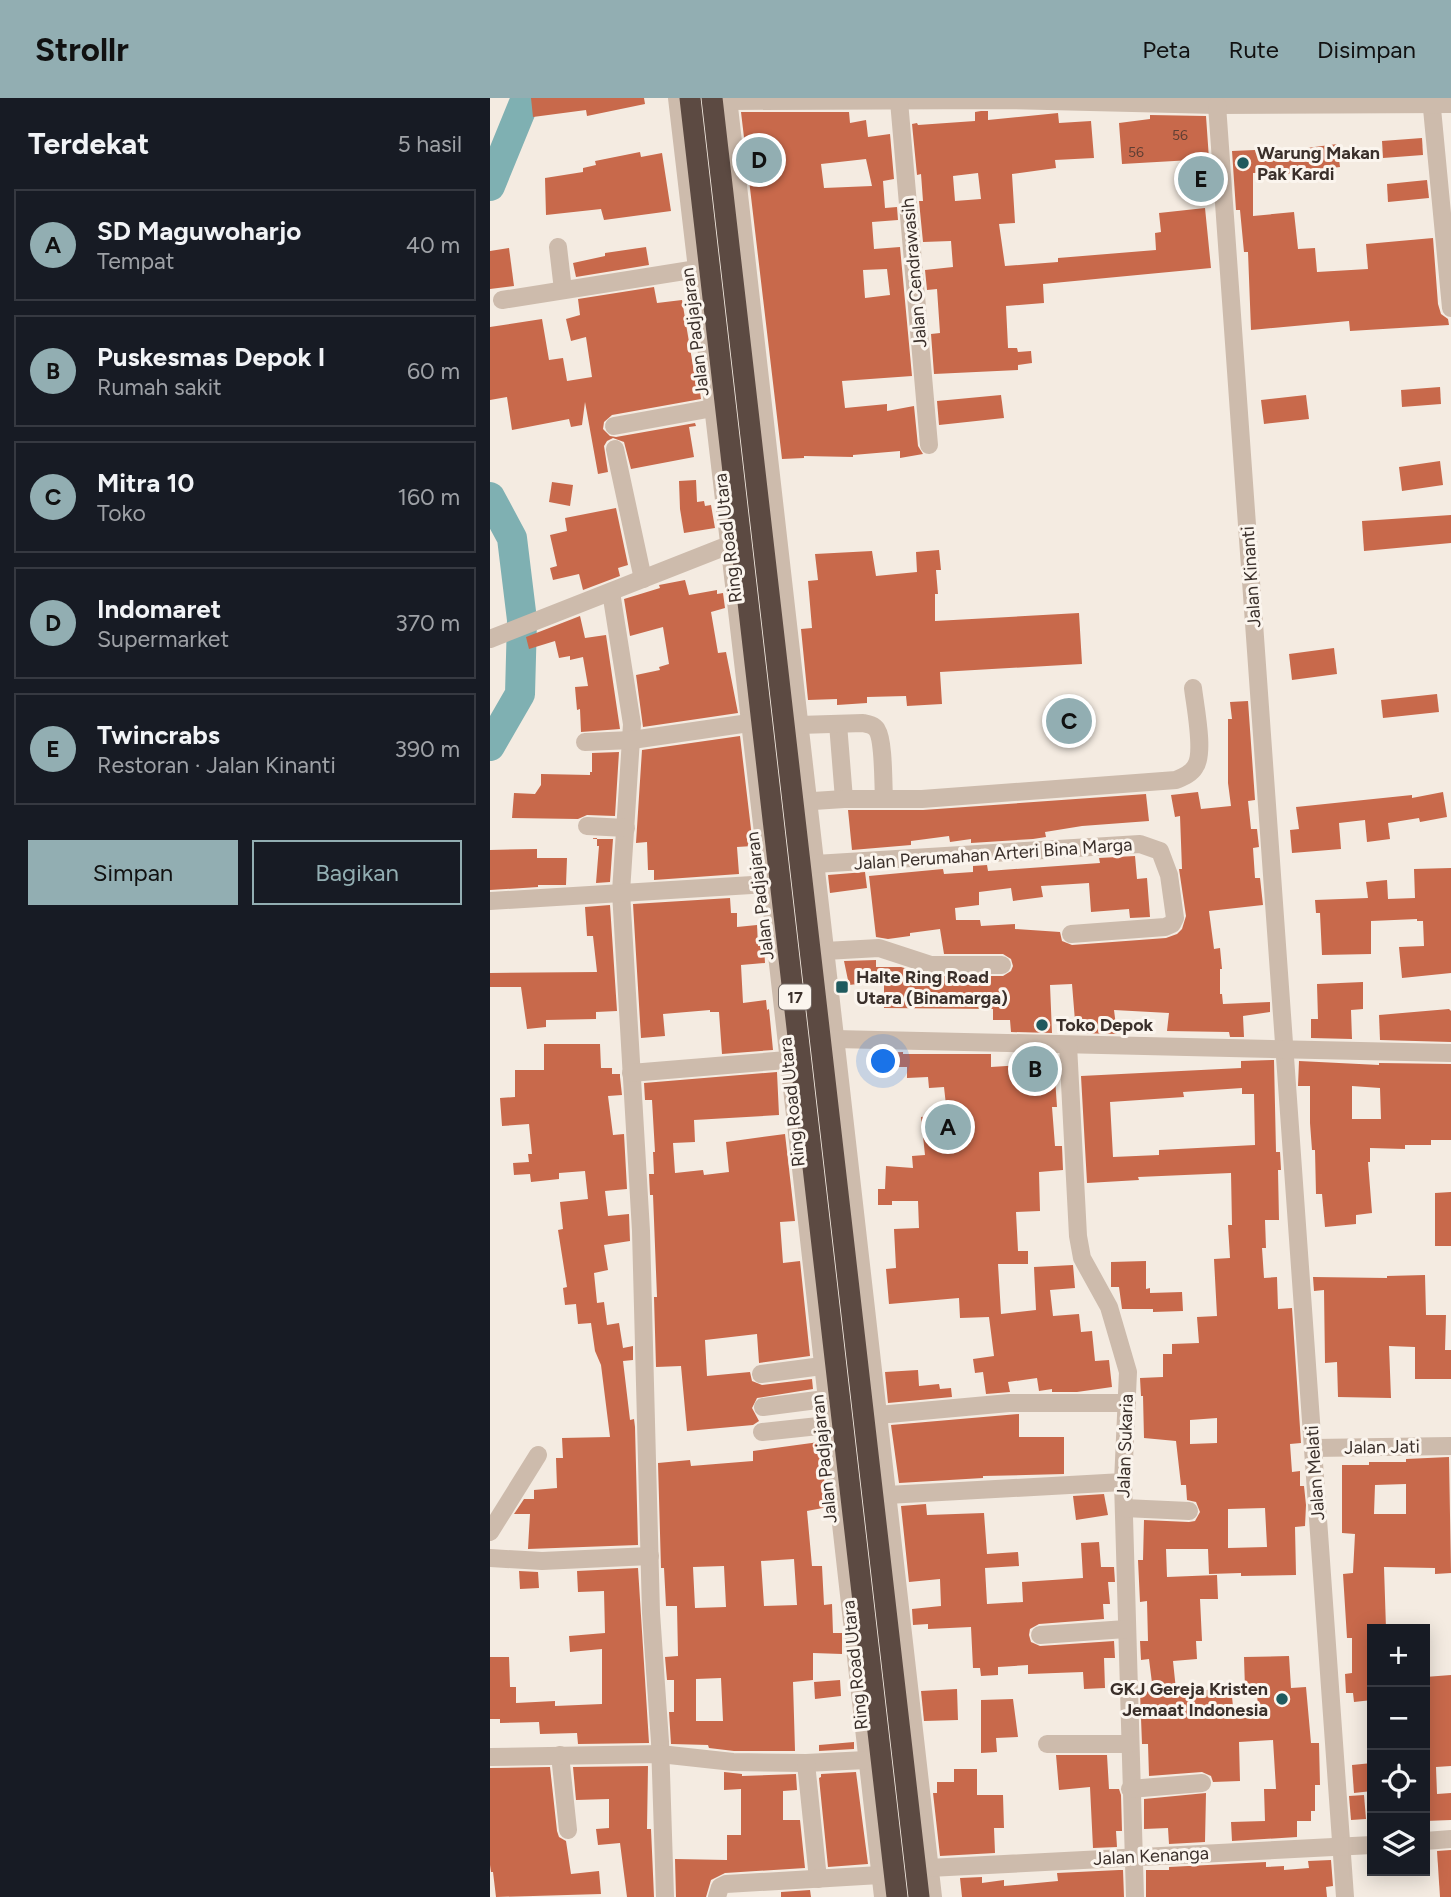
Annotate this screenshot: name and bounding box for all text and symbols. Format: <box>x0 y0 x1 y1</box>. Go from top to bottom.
text: Strollr <box>35 30 129 69</box>
text: Peta <box>1142 35 1190 64</box>
text: Rute <box>1228 35 1279 64</box>
text: Disimpan <box>1317 35 1416 64</box>
text: Terdekat <box>28 125 149 162</box>
house number: 56 <box>1172 127 1188 144</box>
text: 5 hasil <box>397 130 462 158</box>
pin: D <box>736 134 782 186</box>
place label: Warung Makan Pak Kardi <box>1257 142 1380 185</box>
house number: 56 <box>1128 144 1144 161</box>
pin: E <box>1178 153 1224 205</box>
marker: Warung Makan Pak Kardi <box>1235 155 1251 171</box>
street label: Jalan Cendrawasih <box>896 197 932 349</box>
text: SD Maguwoharjo <box>97 215 301 247</box>
text: A <box>45 231 61 259</box>
text: 40 m <box>406 231 460 259</box>
text: Tempat <box>97 247 174 275</box>
street label: Jalan Padjajaran <box>676 266 714 398</box>
text: Puskesmas Depok I <box>97 341 325 373</box>
text: B <box>46 357 60 385</box>
text: 60 m <box>407 357 460 385</box>
text: Rumah sakit <box>97 373 222 401</box>
text: Mitra 10 <box>97 467 194 499</box>
street label: Ring Road Utara <box>709 472 747 604</box>
text: C <box>45 483 61 511</box>
text: 160 m <box>397 483 460 511</box>
text: Toko <box>97 499 146 527</box>
street label: Jalan Kinanti <box>1236 526 1266 628</box>
text: Indomaret <box>97 593 221 625</box>
text: D <box>45 609 61 637</box>
text: 370 m <box>395 609 460 637</box>
text: Supermarket <box>97 625 229 653</box>
pin: C <box>1046 695 1092 747</box>
text: Twincrabs <box>97 719 220 751</box>
text: E <box>46 735 60 763</box>
text: 390 m <box>394 735 460 763</box>
text: Restoran · Jalan Kinanti <box>97 751 336 779</box>
street label: Jalan Padjajaran <box>741 830 779 962</box>
street label: Jalan Perumahan Arteri Bina Marga <box>853 833 1133 875</box>
button: Simpan <box>28 840 238 905</box>
button: Bagikan <box>252 840 462 905</box>
place label: Halte Ring Road Utara (Binamarga) <box>856 966 1008 1009</box>
marker: Halte Ring Road Utara (Binamarga) <box>834 979 850 995</box>
road number: 17 <box>779 984 811 1009</box>
place label: Toko Depok <box>1056 1014 1154 1036</box>
marker: Toko Depok <box>1034 1017 1050 1033</box>
street label: Ring Road Utara <box>774 1036 810 1168</box>
pin: B <box>1012 1043 1058 1095</box>
your location <box>866 1044 900 1078</box>
pin: A <box>925 1101 971 1153</box>
street label: Jalan Sukaria <box>1112 1393 1138 1499</box>
street label: Jalan Padjajaran <box>806 1394 842 1524</box>
street label: Jalan Melati <box>1301 1425 1329 1521</box>
street label: Jalan Jati <box>1344 1435 1420 1459</box>
street label: Ring Road Utara <box>837 1599 873 1731</box>
map controls <box>1367 1624 1430 1876</box>
button: + <box>1367 1624 1430 1687</box>
place label: GKJ Gereja Kristen Jemaat Indonesia <box>1110 1678 1268 1721</box>
button: − <box>1367 1687 1430 1750</box>
marker: GKJ Gereja Kristen Jemaat Indonesia <box>1274 1691 1290 1707</box>
button: locate <box>1367 1750 1430 1813</box>
button: layers <box>1367 1813 1430 1876</box>
street label: Jalan Kenanga <box>1093 1842 1209 1870</box>

